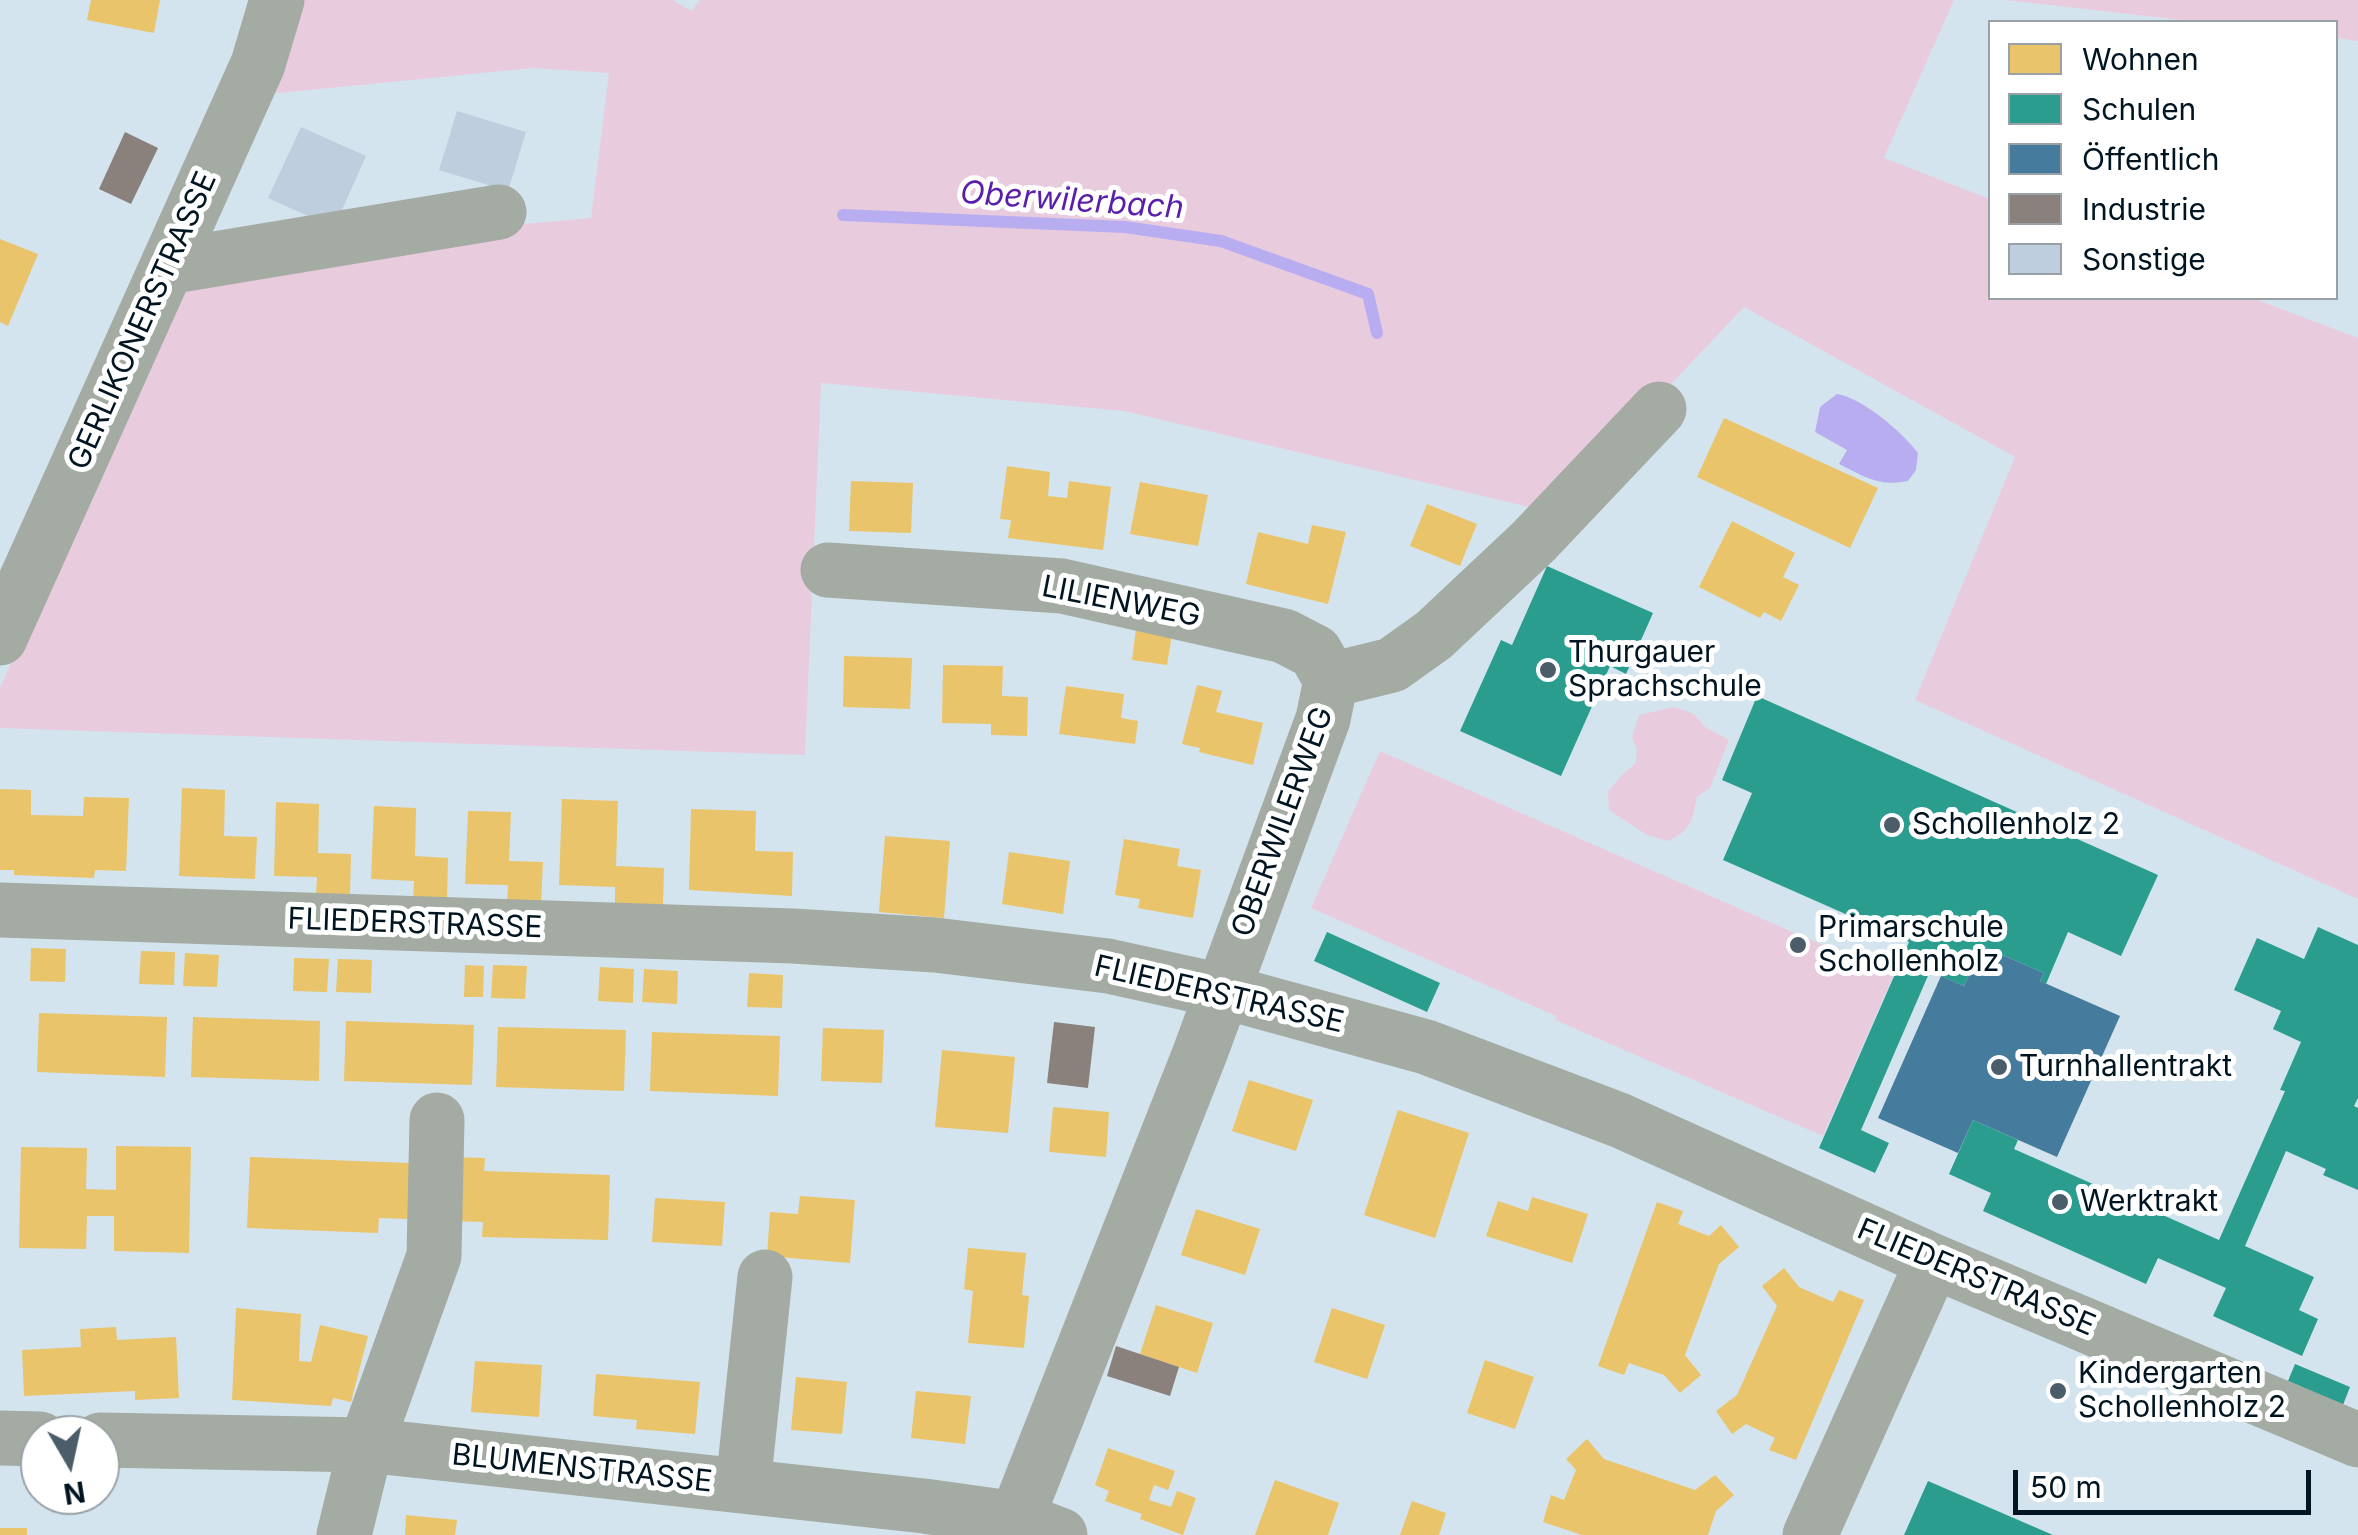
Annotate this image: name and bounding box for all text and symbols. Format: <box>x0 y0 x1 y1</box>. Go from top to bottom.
legend <box>1988 20 2338 300</box>
text: Wohnen <box>2082 41 2199 77</box>
text: Schulen <box>2082 91 2196 127</box>
text: Öffentlich <box>2082 141 2220 177</box>
street label: GERLIKONERSTRASSE <box>61 167 225 475</box>
water label: Oberwilerbach <box>959 174 1185 228</box>
text: Industrie <box>2082 191 2206 227</box>
text: Sonstige <box>2082 241 2206 277</box>
street label: LILIENWEG <box>1039 569 1203 635</box>
place label: Thurgauer Sprachschule <box>1568 635 1762 706</box>
marker: Thurgauer Sprachschule <box>1537 659 1559 681</box>
street label: OBERWILERWEG <box>1225 702 1341 942</box>
place label: Schollenholz 2 <box>1912 807 2120 843</box>
marker: Schollenholz 2 <box>1881 814 1903 836</box>
street label: FLIEDERSTRASSE <box>287 902 543 946</box>
place label: Primarschule Schollenholz <box>1818 910 2004 980</box>
marker: Primarschule Schollenholz <box>1787 934 1809 956</box>
street label: FLIEDERSTRASSE <box>1091 949 1347 1041</box>
place label: Turnhallentrakt <box>2019 1049 2232 1085</box>
marker: Turnhallentrakt <box>1988 1056 2010 1078</box>
place label: Werktrakt <box>2080 1184 2218 1220</box>
marker: Werktrakt <box>2049 1191 2071 1213</box>
street label: FLIEDERSTRASSE <box>1852 1212 2100 1344</box>
place label: Kindergarten Schollenholz 2 <box>2078 1356 2286 1426</box>
marker: Kindergarten Schollenholz 2 <box>2047 1380 2069 1402</box>
north arrow <box>20 1415 120 1515</box>
street label: BLUMENSTRASSE <box>450 1437 714 1501</box>
scale bar <box>2018 1450 2316 1512</box>
text: 50 m <box>2030 1469 2102 1505</box>
text: N <box>61 1474 88 1511</box>

